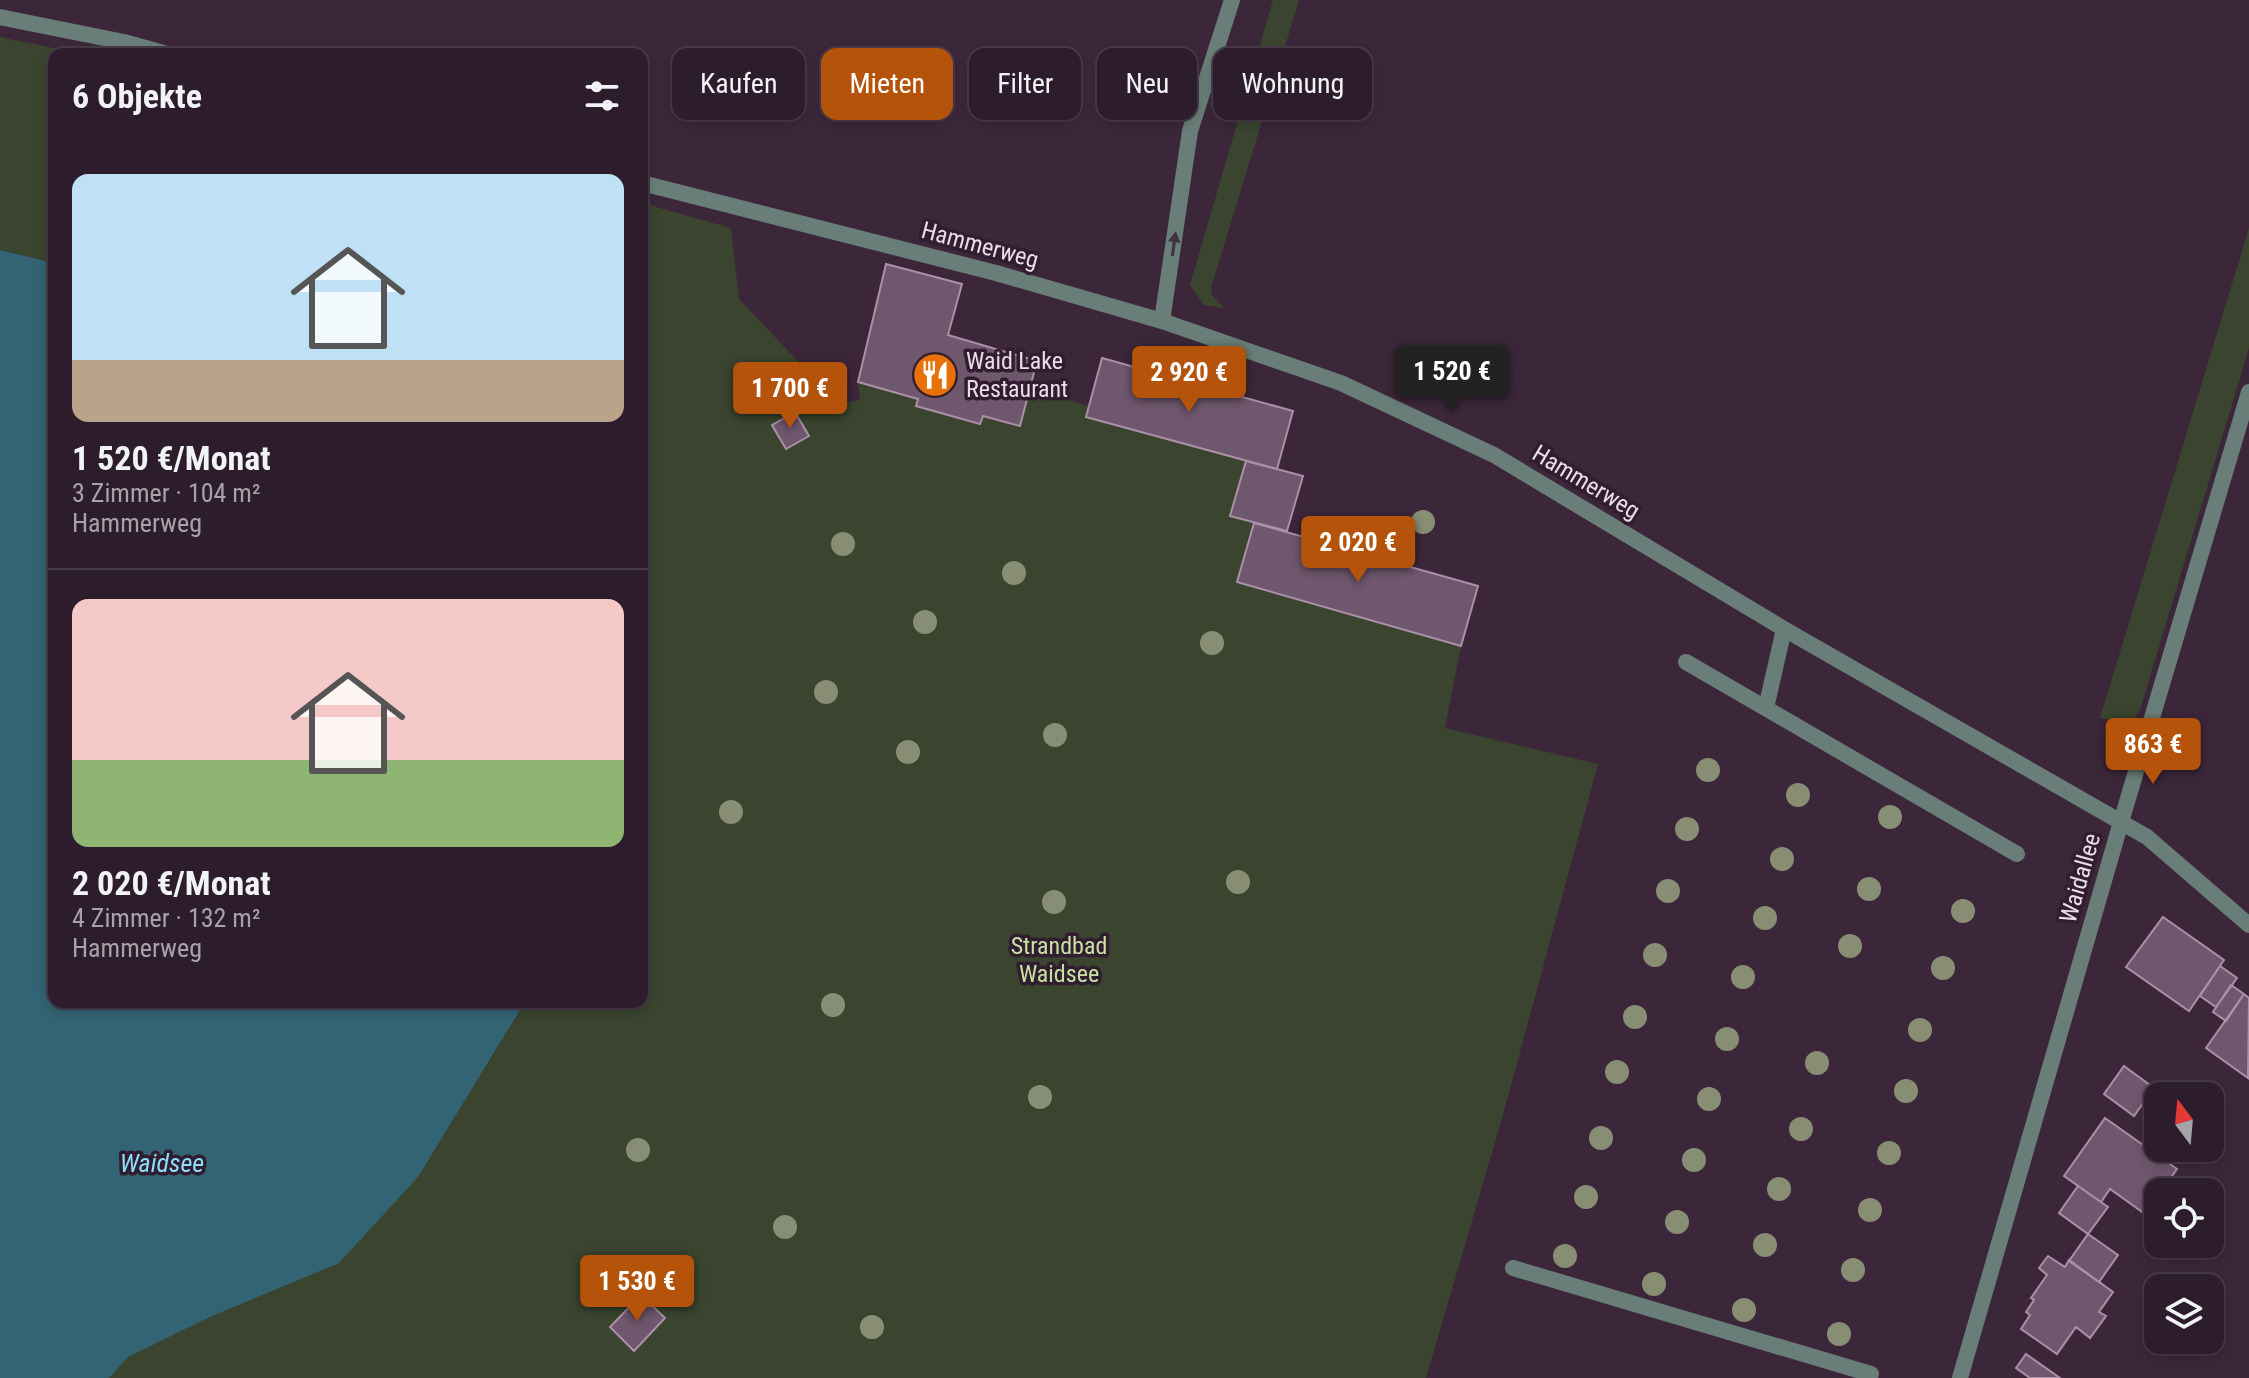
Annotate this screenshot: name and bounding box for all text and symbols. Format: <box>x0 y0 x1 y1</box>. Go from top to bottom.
chip: Kaufen <box>672 48 805 120</box>
chip: Mieten <box>821 48 953 120</box>
chip: Filter <box>969 48 1081 120</box>
chip: Neu <box>1097 48 1197 120</box>
chip: Wohnung <box>1213 48 1372 120</box>
icon: filters <box>580 74 624 118</box>
text: 6 Objekte <box>72 76 202 116</box>
street label: Hammerweg <box>918 216 1042 274</box>
icon: home <box>276 226 420 370</box>
one-way arrow <box>1168 231 1180 256</box>
pin: 1 520 € <box>1378 345 1526 413</box>
pin: 2 920 € <box>1115 346 1263 414</box>
place label: Waid Lake Restaurant <box>966 347 1068 403</box>
restaurant icon: Waid Lake Restaurant <box>911 351 959 399</box>
text: 1 520 € <box>1413 356 1491 386</box>
text: 2 920 € <box>1150 357 1228 387</box>
pin: 1 700 € <box>716 362 864 430</box>
text: 1 700 € <box>751 373 829 403</box>
text: 1 520 €/Monat <box>72 438 271 478</box>
street label: Hammerweg <box>1527 439 1645 525</box>
text: 3 Zimmer · 104 m² <box>72 478 261 508</box>
text: Hammerweg <box>72 508 202 538</box>
pin: 2 020 € <box>1284 516 1432 584</box>
text: 2 020 € <box>1319 527 1397 557</box>
icon: home <box>276 651 420 795</box>
pin: 863 € <box>2097 718 2209 786</box>
text: 863 € <box>2124 729 2182 759</box>
street label: Waidallee <box>2054 830 2106 926</box>
text: 2 020 €/Monat <box>72 863 271 903</box>
text: 4 Zimmer · 132 m² <box>72 903 261 933</box>
park label: Strandbad Waidsee <box>1011 932 1107 988</box>
text: Hammerweg <box>72 933 202 963</box>
north arrow <box>2144 1082 2224 1162</box>
map controls <box>2144 1082 2224 1354</box>
water label: Waidsee <box>120 1148 204 1178</box>
button: locate <box>2144 1178 2224 1258</box>
pin: 1 530 € <box>563 1255 711 1323</box>
text: 1 530 € <box>598 1266 676 1296</box>
button: layers <box>2144 1274 2224 1354</box>

